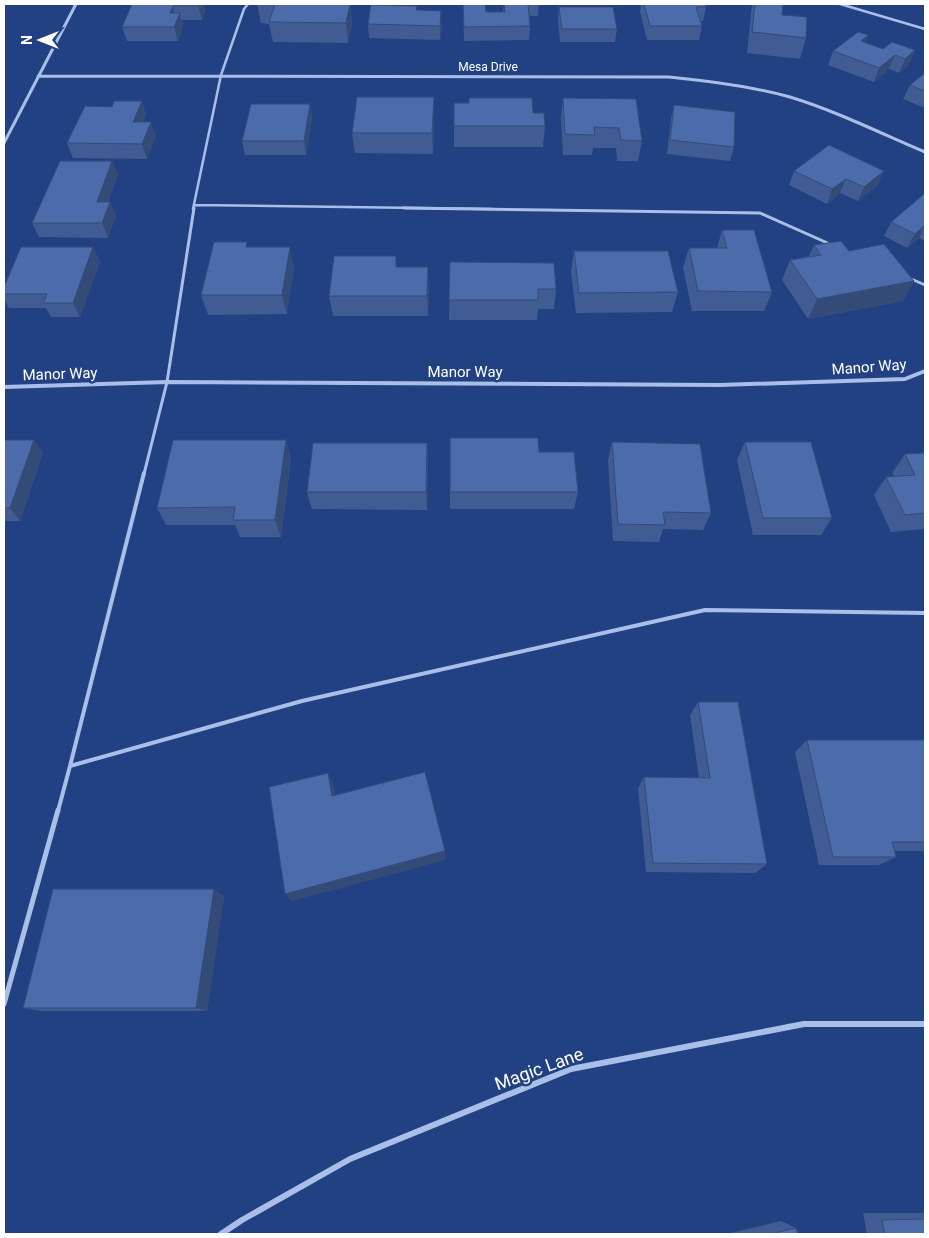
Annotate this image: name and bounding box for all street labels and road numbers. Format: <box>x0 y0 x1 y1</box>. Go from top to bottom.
street label: Mesa Drive <box>458 60 518 74</box>
street label: Manor Way <box>831 355 907 379</box>
street label: Manor Way <box>427 363 503 381</box>
street label: Manor Way <box>22 364 98 384</box>
street label: Magic Lane <box>492 1043 586 1094</box>

